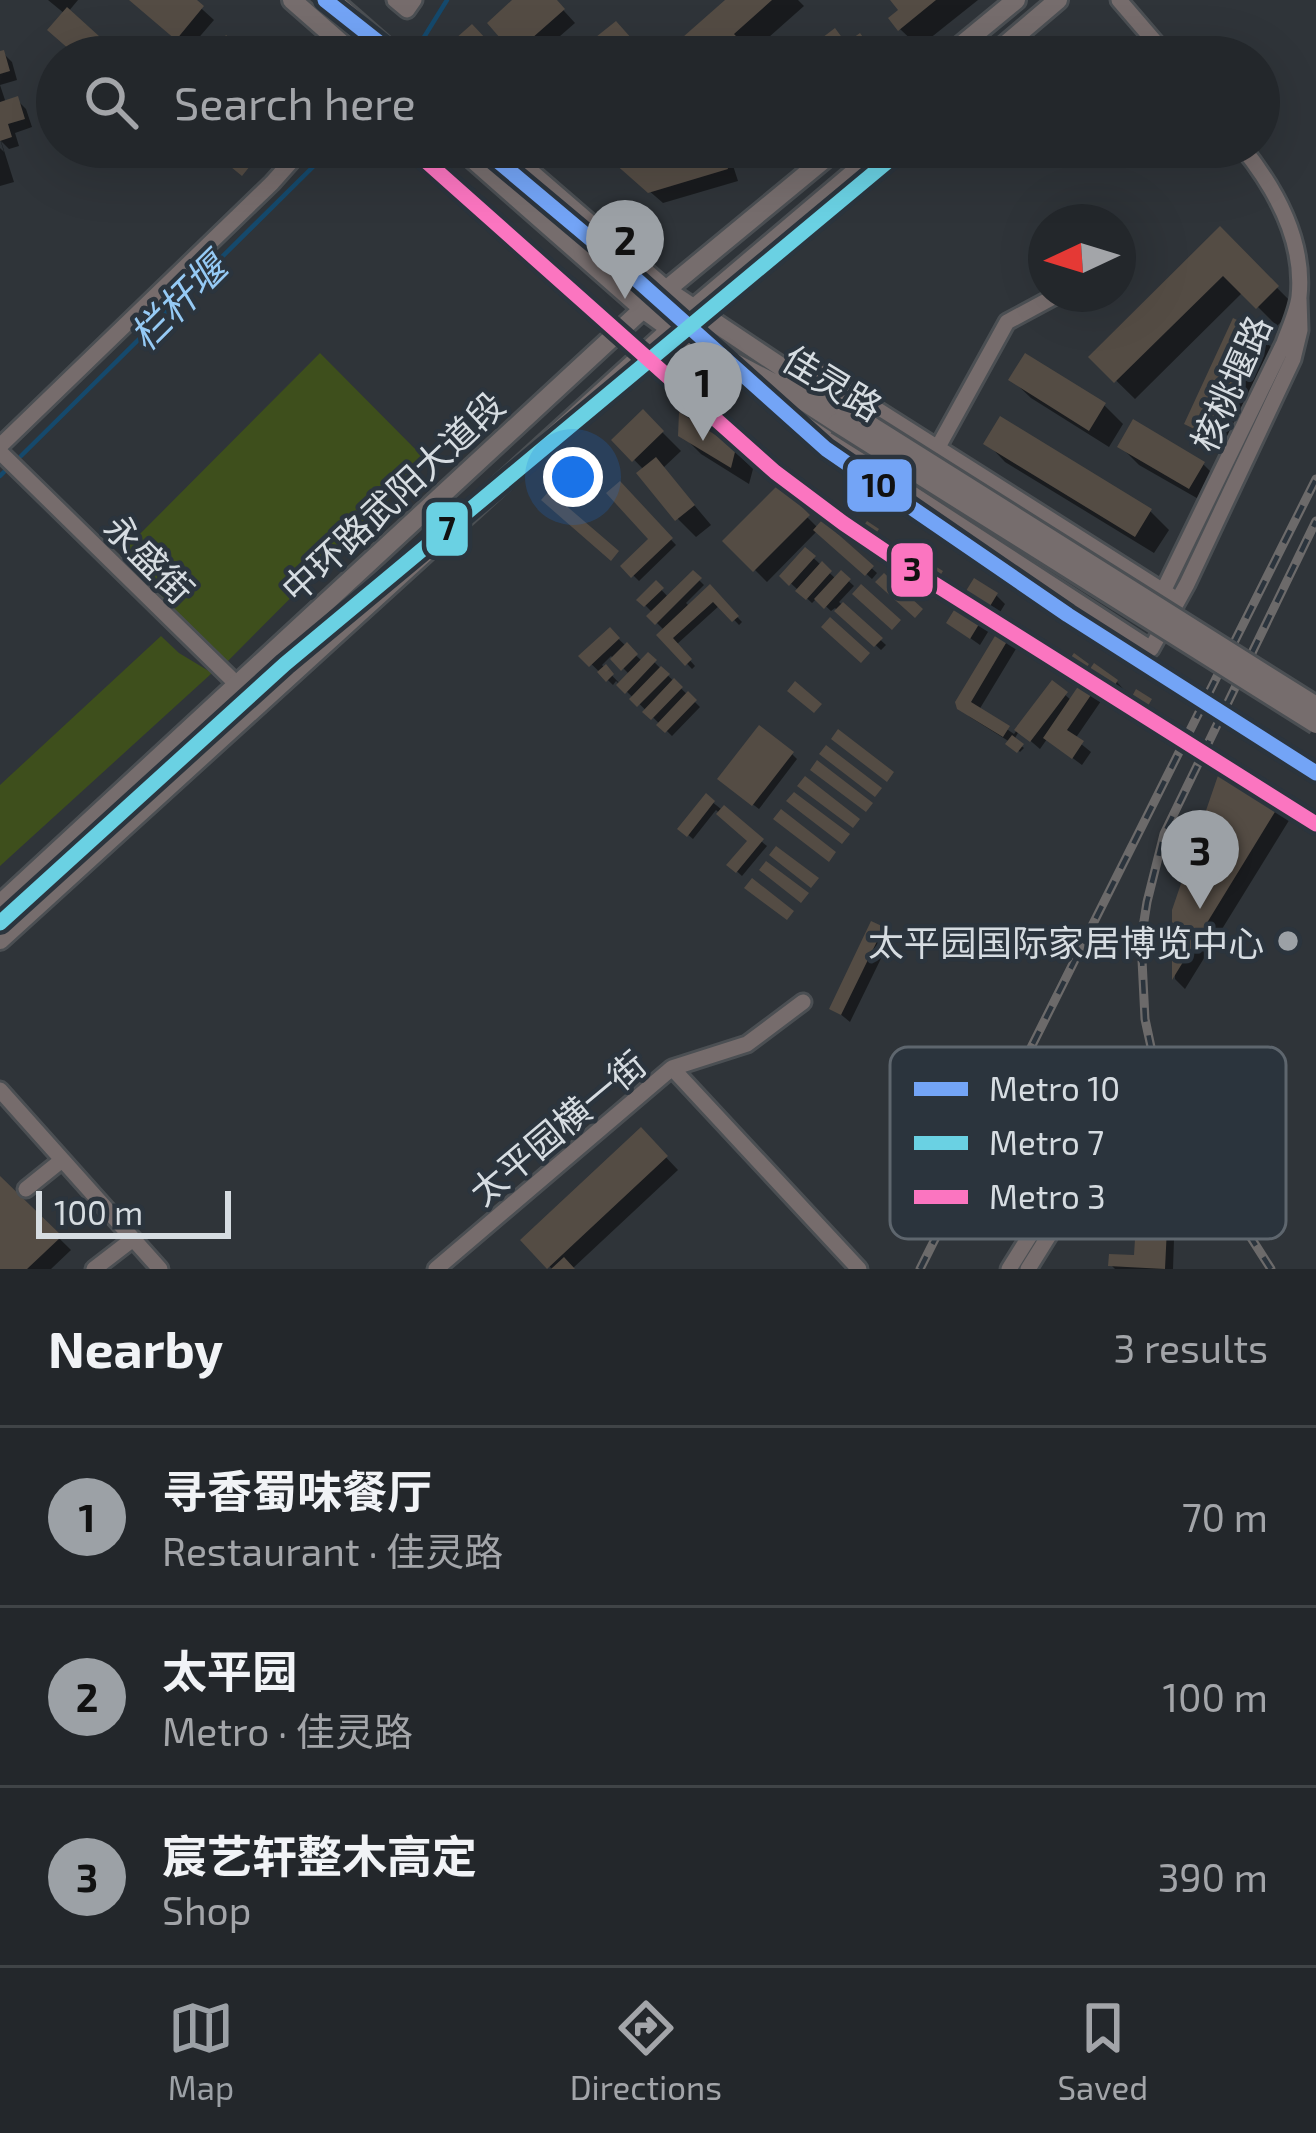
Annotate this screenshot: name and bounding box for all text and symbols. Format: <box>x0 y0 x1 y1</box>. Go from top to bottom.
search box <box>36 36 1280 168</box>
icon: search <box>78 69 144 135</box>
text: Search here <box>174 75 416 129</box>
pin: 2 <box>586 200 664 299</box>
north arrow <box>1028 204 1136 312</box>
water label: 栏杆堰 <box>119 239 239 359</box>
street label: 核桃堰路 <box>1181 308 1279 458</box>
street label: 佳灵路 <box>776 336 890 428</box>
pin: 1 <box>664 342 742 441</box>
street label: 中环路武阳大道段 <box>272 382 512 610</box>
your location <box>543 447 603 507</box>
line badge: 10 <box>845 457 914 514</box>
text: 10 <box>861 464 897 504</box>
line badge: 7 <box>424 500 470 558</box>
street label: 永盛街 <box>97 505 203 611</box>
text: 7 <box>438 507 456 547</box>
line badge: 3 <box>889 541 935 599</box>
text: 3 <box>903 548 921 588</box>
pin: 3 <box>1161 810 1239 909</box>
place label: 太平园国际家居博览中心 <box>868 920 1264 963</box>
marker: 太平园国际家居博览中心 <box>1275 928 1301 954</box>
street label: 太平园横一街 <box>460 1041 654 1213</box>
legend <box>890 1047 1286 1239</box>
text: Metro 10 <box>989 1068 1120 1108</box>
text: Metro 7 <box>989 1122 1104 1162</box>
text: Metro 3 <box>989 1176 1106 1216</box>
scale bar <box>36 1185 231 1238</box>
text: 100 m <box>54 1192 143 1232</box>
text: Nearby <box>48 1317 223 1378</box>
text: 3 results <box>1114 1324 1268 1371</box>
text: 寻香蜀味餐厅 <box>162 1463 432 1517</box>
text: 1 <box>79 1493 95 1540</box>
text: 70 m <box>1182 1493 1268 1540</box>
text: Restaurant · 佳灵路 <box>162 1527 503 1574</box>
text: 太平园 <box>162 1643 297 1697</box>
text: 2 <box>76 1673 98 1720</box>
text: 100 m <box>1163 1673 1268 1720</box>
text: Metro · 佳灵路 <box>162 1707 413 1754</box>
text: 宸艺轩整木高定 <box>162 1828 477 1882</box>
text: 3 <box>76 1853 98 1900</box>
text: 390 m <box>1158 1853 1268 1900</box>
text: Shop <box>162 1886 251 1933</box>
tab: Map <box>168 1995 234 2107</box>
tab: Directions <box>570 1995 722 2107</box>
tab: Saved <box>1058 1995 1148 2107</box>

